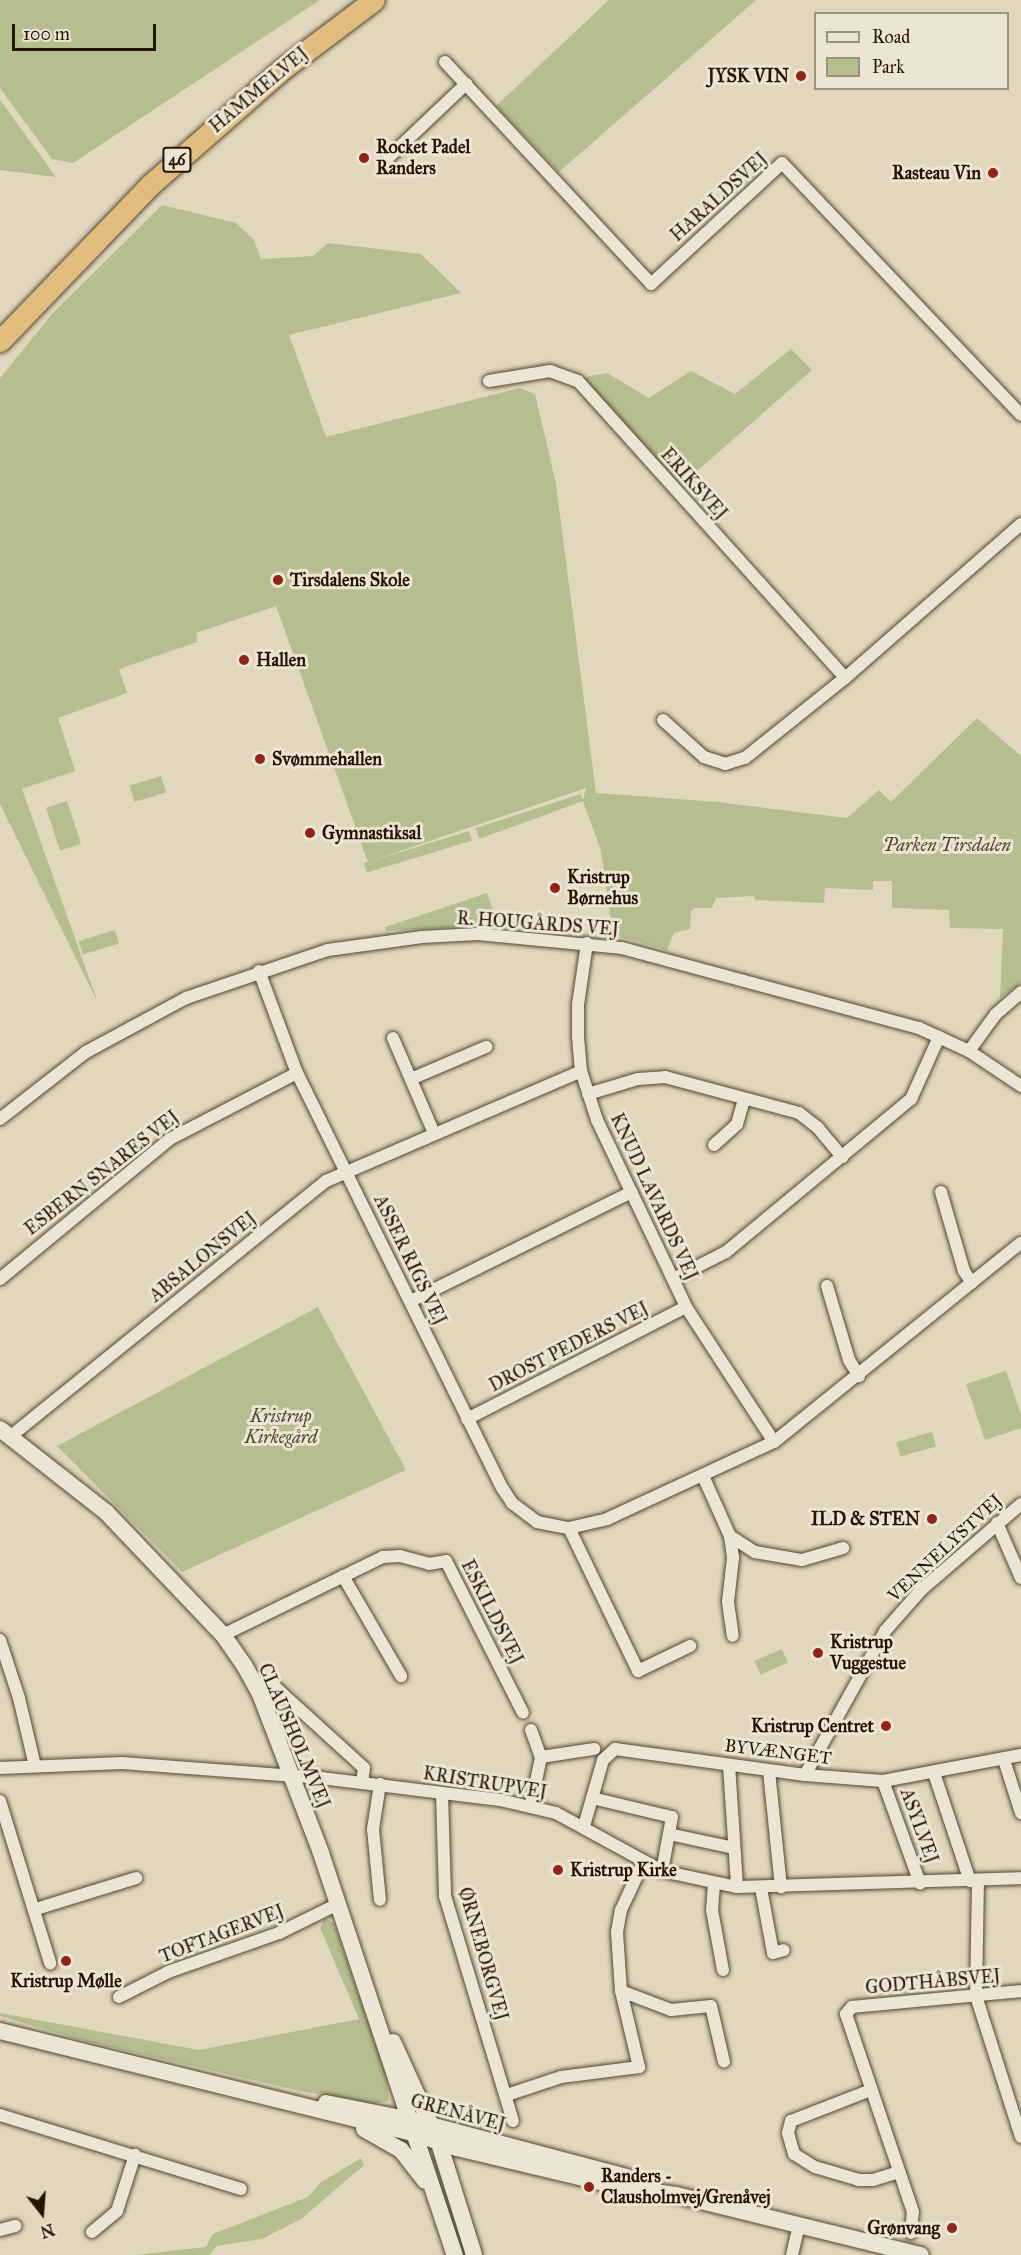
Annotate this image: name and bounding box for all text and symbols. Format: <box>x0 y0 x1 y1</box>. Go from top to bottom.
scale bar <box>15 12 159 50</box>
legend <box>814 12 1009 90</box>
text: 100 m <box>23 23 70 45</box>
text: Road <box>872 26 910 48</box>
street label: HAMMELVEJ <box>205 43 313 137</box>
text: Park <box>872 56 905 78</box>
place label: JYSK VIN <box>708 65 789 87</box>
marker: JYSK VIN <box>794 69 808 83</box>
place label: Rocket Padel Randers <box>376 137 470 180</box>
road number: 46 <box>162 147 192 173</box>
street label: HARALDSVEJ <box>666 148 772 246</box>
marker: Rocket Padel Randers <box>357 151 371 165</box>
place label: Rasteau Vin <box>892 162 981 184</box>
marker: Rasteau Vin <box>986 166 1000 180</box>
street label: ERIKSVEJ <box>656 444 732 524</box>
place label: Tirsdalens Skole <box>290 569 410 591</box>
marker: Tirsdalens Skole <box>271 573 285 587</box>
place label: Hallen <box>256 649 306 671</box>
marker: Hallen <box>237 653 251 667</box>
place label: Svømmehallen <box>272 748 382 770</box>
marker: Svømmehallen <box>253 752 267 766</box>
place label: Gymnastiksal <box>322 822 421 844</box>
marker: Gymnastiksal <box>303 826 317 840</box>
park label: Parken Tirsdalen <box>883 834 1011 856</box>
place label: Kristrup Børnehus <box>567 867 638 910</box>
marker: Kristrup Børnehus <box>548 881 562 895</box>
street label: R. HOUGÅRDS VEJ <box>456 908 620 940</box>
street label: ESBERN SNARES VEJ <box>21 1106 183 1240</box>
street label: KNUD LAVARDS VEJ <box>606 1110 702 1284</box>
street label: ASSER RIGS VEJ <box>369 1191 451 1329</box>
street label: ABSALONSVEJ <box>145 1207 261 1307</box>
street label: DROST PEDERS VEJ <box>486 1297 652 1397</box>
park label: Kristrup Kirkegård <box>245 1406 317 1448</box>
street label: VENNELYSTVEJ <box>883 1489 1007 1607</box>
place label: ILD & STEN <box>811 1508 920 1530</box>
marker: ILD & STEN <box>925 1512 939 1526</box>
street label: ESKILDSVEJ <box>456 1556 528 1668</box>
place label: Kristrup Vuggestue <box>830 1632 906 1674</box>
marker: Kristrup Vuggestue <box>811 1646 825 1660</box>
street label: CLAUSHOLMVEJ <box>254 1660 334 1812</box>
place label: Kristrup Centret <box>751 1715 874 1737</box>
marker: Kristrup Centret <box>879 1719 893 1733</box>
street label: BYVÆNGET <box>723 1735 833 1769</box>
street label: KRISTRUPVEJ <box>422 1763 548 1803</box>
street label: ASYLVEJ <box>895 1785 943 1867</box>
place label: Kristrup Kirke <box>570 1859 677 1881</box>
marker: Kristrup Kirke <box>551 1863 565 1877</box>
street label: ØRNEBORGVEJ <box>454 1885 512 2023</box>
street label: TOFTAGERVEJ <box>157 1900 287 1968</box>
marker: Kristrup Mølle <box>59 1954 73 1968</box>
street label: GODTHÅBSVEJ <box>864 1965 1002 1999</box>
place label: Kristrup Mølle <box>10 1970 122 1992</box>
street label: GRENÅVEJ <box>408 2090 508 2136</box>
place label: Randers - Clausholmvej/Grenåvej <box>601 2166 771 2208</box>
marker: Randers - Clausholmvej/Grenåvej <box>582 2180 596 2194</box>
north arrow <box>12 2183 72 2243</box>
place label: Grønvang <box>867 2217 940 2239</box>
text: N <box>38 2220 57 2242</box>
marker: Grønvang <box>945 2221 959 2235</box>

